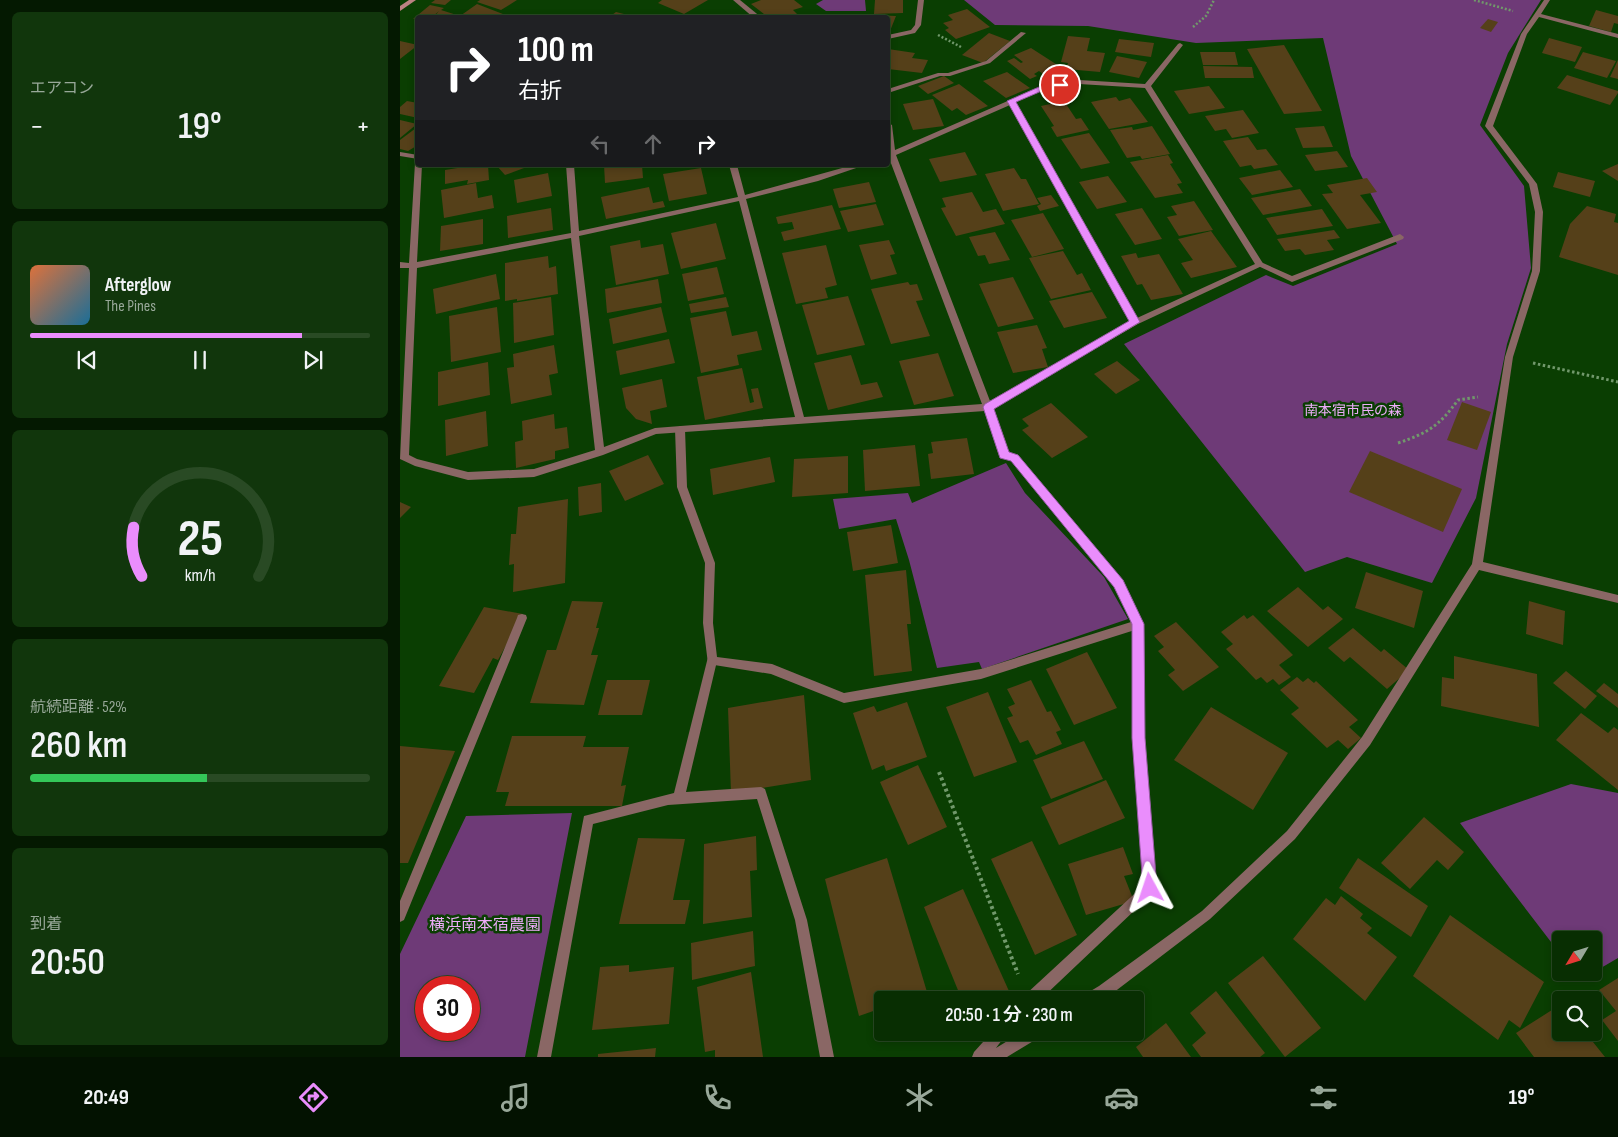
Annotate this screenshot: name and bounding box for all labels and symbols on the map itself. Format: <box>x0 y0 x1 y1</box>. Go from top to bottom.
pin <box>1039 64 1081 106</box>
park label: 南本宿市民の森 <box>1304 402 1402 419</box>
position arrow <box>1123 861 1175 913</box>
park label: 横浜南本宿農園 <box>429 916 541 935</box>
north arrow <box>1552 931 1602 981</box>
speed limit sign: 30 <box>415 976 480 1041</box>

